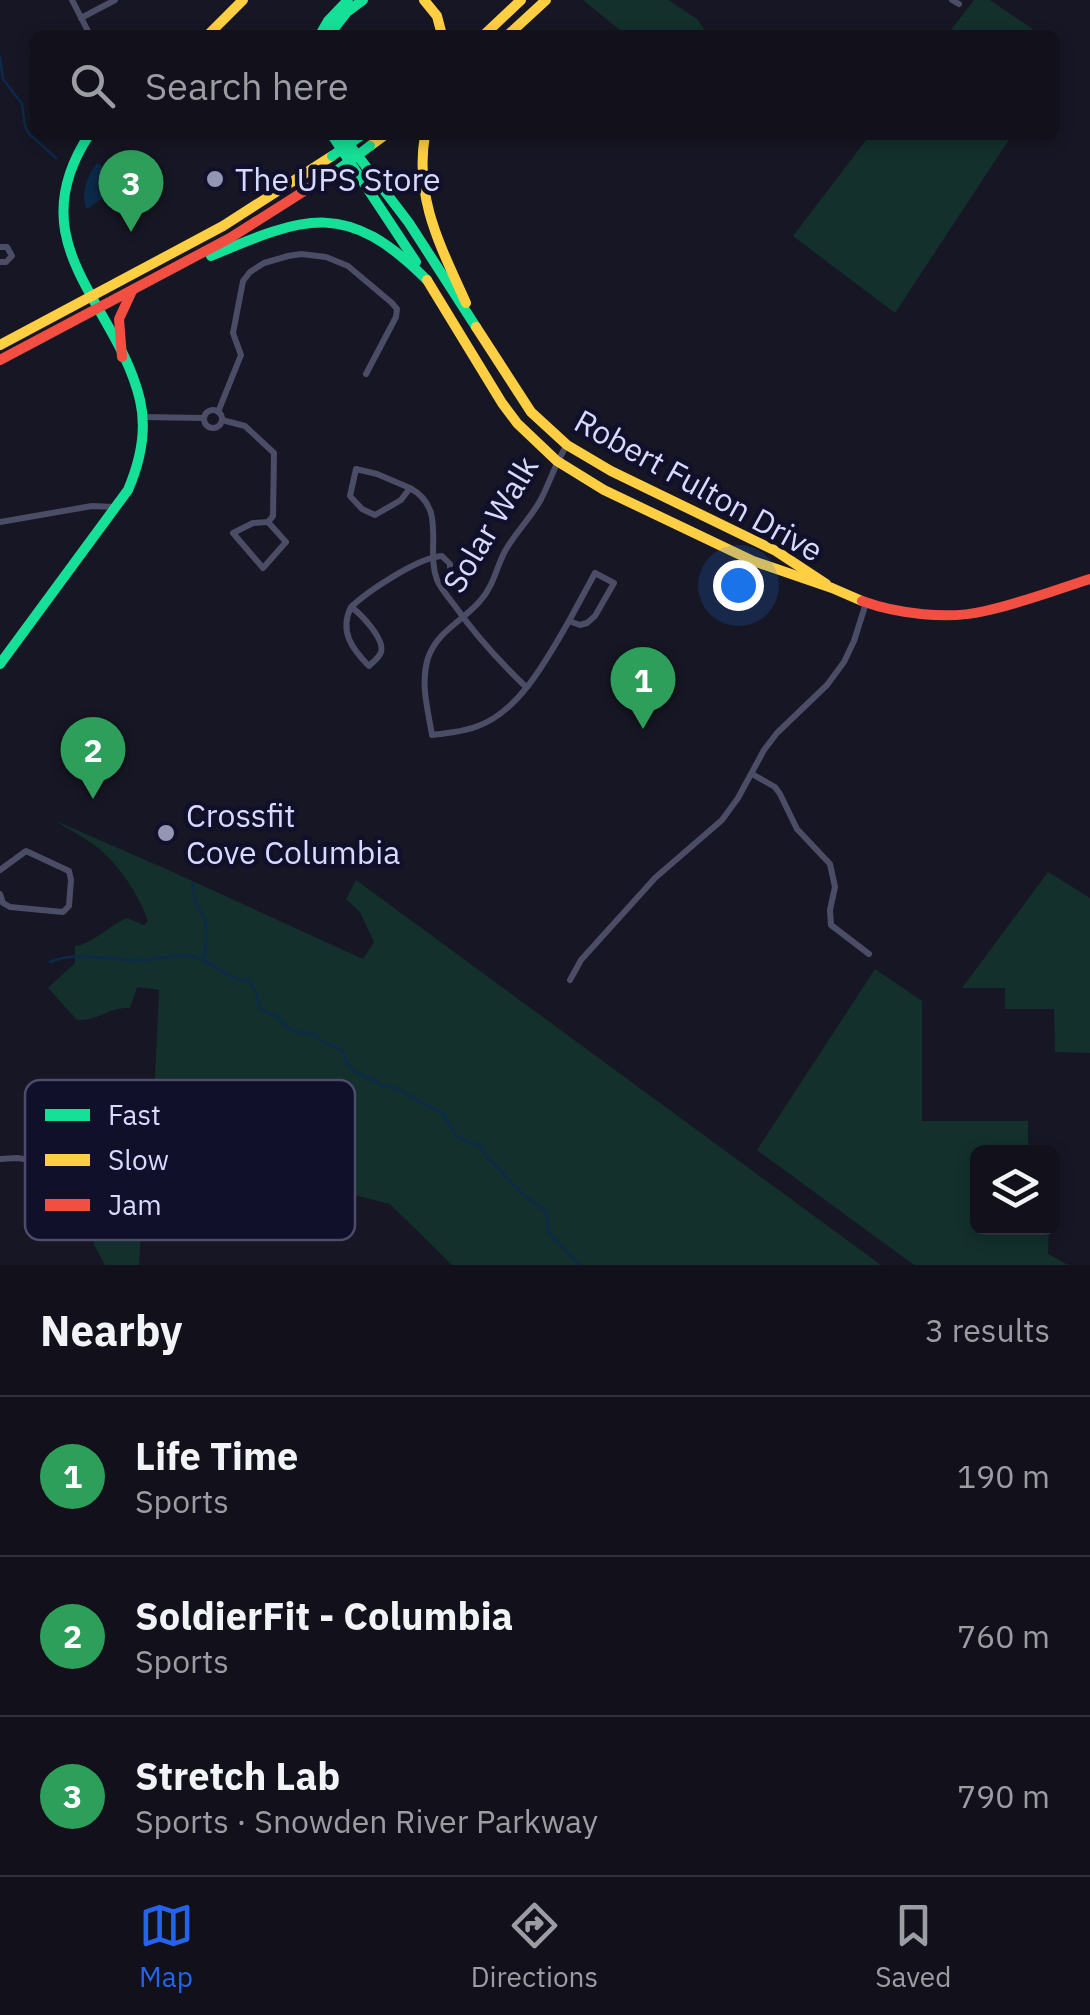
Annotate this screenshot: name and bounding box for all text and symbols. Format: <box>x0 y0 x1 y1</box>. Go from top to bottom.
search box <box>30 30 1060 140</box>
icon: search <box>65 58 120 113</box>
text: Search here <box>145 61 349 110</box>
pin: 3 <box>98 150 164 232</box>
place label: The UPS Store <box>235 158 441 200</box>
marker: The UPS Store <box>204 168 226 190</box>
street label: Robert Fulton Drive <box>567 399 831 571</box>
street label: Solar Walk <box>433 448 547 600</box>
your location <box>713 560 764 611</box>
pin: 1 <box>610 646 676 729</box>
pin: 2 <box>61 716 126 799</box>
place label: Crossfit Cove Columbia <box>186 794 400 873</box>
marker: Crossfit Cove Columbia <box>155 822 177 844</box>
legend <box>25 1080 355 1240</box>
text: Fast <box>108 1096 161 1133</box>
text: Slow <box>108 1141 169 1178</box>
map controls <box>970 1145 1060 1235</box>
button: layers <box>970 1145 1060 1235</box>
text: Jam <box>108 1186 162 1223</box>
text: Nearby <box>40 1303 182 1358</box>
text: 3 results <box>925 1309 1050 1351</box>
text: Life Time <box>135 1431 298 1480</box>
text: 1 <box>63 1455 82 1497</box>
text: 190 m <box>957 1455 1050 1497</box>
text: Sports <box>135 1480 229 1522</box>
text: SoldierFit - Columbia <box>135 1591 513 1640</box>
text: 2 <box>63 1615 82 1657</box>
text: 760 m <box>957 1615 1050 1657</box>
text: Sports <box>135 1640 229 1682</box>
text: Stretch Lab <box>135 1751 340 1800</box>
text: 3 <box>63 1775 82 1817</box>
text: 790 m <box>957 1775 1050 1817</box>
text: Sports · Snowden River Parkway <box>135 1800 598 1842</box>
tab: Map <box>139 1898 194 1995</box>
tab: Directions <box>471 1898 598 1995</box>
tab: Saved <box>875 1898 951 1995</box>

